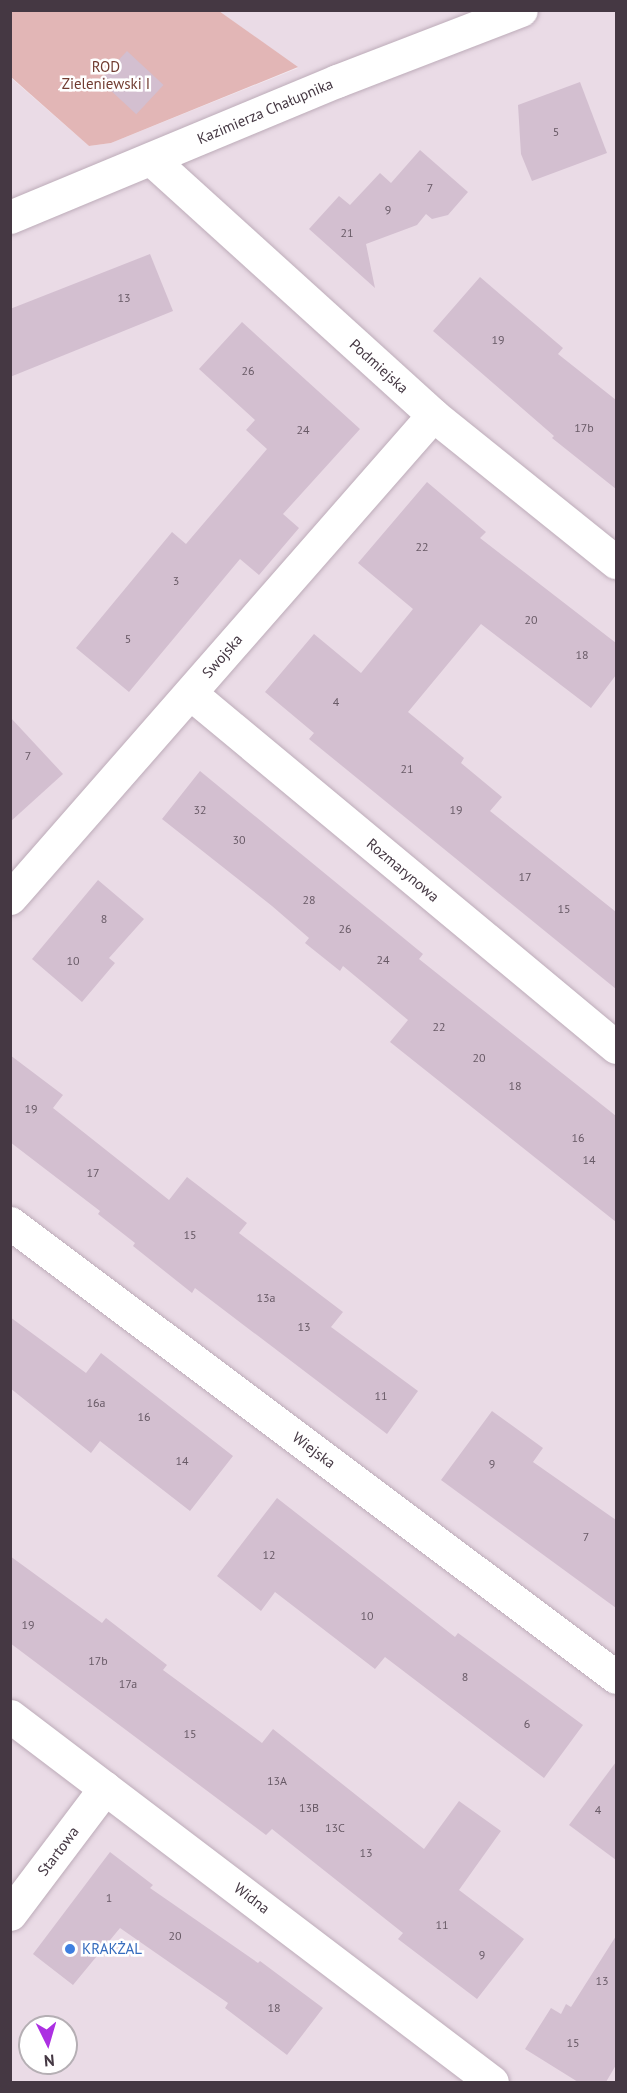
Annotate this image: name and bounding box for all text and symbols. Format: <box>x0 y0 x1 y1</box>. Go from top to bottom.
park label: ROD Zieleniewski I <box>62 57 150 92</box>
street label: Kazimierza Chałupnika <box>194 74 336 148</box>
house number: 5 <box>553 125 559 139</box>
house number: 7 <box>427 181 433 195</box>
house number: 9 <box>385 203 391 217</box>
house number: 21 <box>340 226 354 240</box>
house number: 13 <box>117 291 131 305</box>
house number: 19 <box>491 333 505 347</box>
street label: Podmiejska <box>346 335 412 397</box>
house number: 26 <box>241 364 255 378</box>
house number: 17b <box>574 421 594 435</box>
house number: 24 <box>296 423 310 437</box>
house number: 22 <box>415 540 429 554</box>
house number: 3 <box>173 574 179 588</box>
house number: 20 <box>524 613 538 627</box>
street label: Swojska <box>198 631 246 681</box>
house number: 5 <box>125 632 131 646</box>
house number: 18 <box>575 648 589 662</box>
house number: 4 <box>333 695 339 709</box>
house number: 7 <box>25 749 31 763</box>
house number: 21 <box>400 762 414 776</box>
house number: 32 <box>193 803 207 817</box>
house number: 19 <box>449 803 463 817</box>
house number: 30 <box>232 833 246 847</box>
street label: Rozmarynowa <box>363 835 443 905</box>
house number: 17 <box>518 870 532 884</box>
house number: 28 <box>302 893 316 907</box>
house number: 15 <box>557 902 571 916</box>
house number: 8 <box>101 912 107 926</box>
house number: 26 <box>338 922 352 936</box>
house number: 24 <box>376 953 390 967</box>
house number: 10 <box>66 954 80 968</box>
house number: 22 <box>432 1020 446 1034</box>
house number: 20 <box>472 1051 486 1065</box>
house number: 18 <box>508 1079 522 1093</box>
house number: 19 <box>24 1102 38 1116</box>
house number: 16 <box>571 1131 585 1145</box>
house number: 14 <box>582 1153 596 1167</box>
house number: 17 <box>86 1166 100 1180</box>
house number: 15 <box>183 1228 197 1242</box>
house number: 13a <box>256 1291 276 1305</box>
house number: 13 <box>297 1320 311 1334</box>
house number: 11 <box>374 1389 388 1403</box>
house number: 16a <box>86 1396 106 1410</box>
house number: 16 <box>137 1410 151 1424</box>
street label: Wiejska <box>289 1428 339 1472</box>
house number: 14 <box>175 1454 189 1468</box>
house number: 9 <box>489 1457 495 1471</box>
house number: 7 <box>583 1530 589 1544</box>
house number: 12 <box>262 1548 276 1562</box>
house number: 10 <box>360 1609 374 1623</box>
house number: 19 <box>21 1618 35 1632</box>
house number: 17b <box>88 1654 108 1668</box>
house number: 8 <box>462 1670 468 1684</box>
house number: 17a <box>119 1677 137 1691</box>
house number: 6 <box>524 1717 530 1731</box>
house number: 15 <box>183 1727 197 1741</box>
house number: 13A <box>267 1774 287 1788</box>
house number: 13B <box>299 1801 319 1815</box>
house number: 4 <box>595 1803 601 1817</box>
house number: 13C <box>325 1821 345 1835</box>
street label: Startowa <box>34 1823 82 1879</box>
house number: 13 <box>359 1846 373 1860</box>
street label: Widna <box>231 1879 273 1917</box>
house number: 1 <box>106 1891 112 1905</box>
house number: 11 <box>435 1918 449 1932</box>
house number: 20 <box>168 1929 182 1943</box>
place label: KRAKŻAL <box>82 1940 142 1958</box>
marker: KRAKŻAL <box>63 1942 77 1956</box>
house number: 9 <box>479 1948 485 1962</box>
house number: 13 <box>595 1974 609 1988</box>
house number: 18 <box>267 2001 281 2015</box>
north arrow <box>18 2015 78 2075</box>
house number: 15 <box>566 2036 580 2050</box>
text: N <box>43 2051 56 2071</box>

